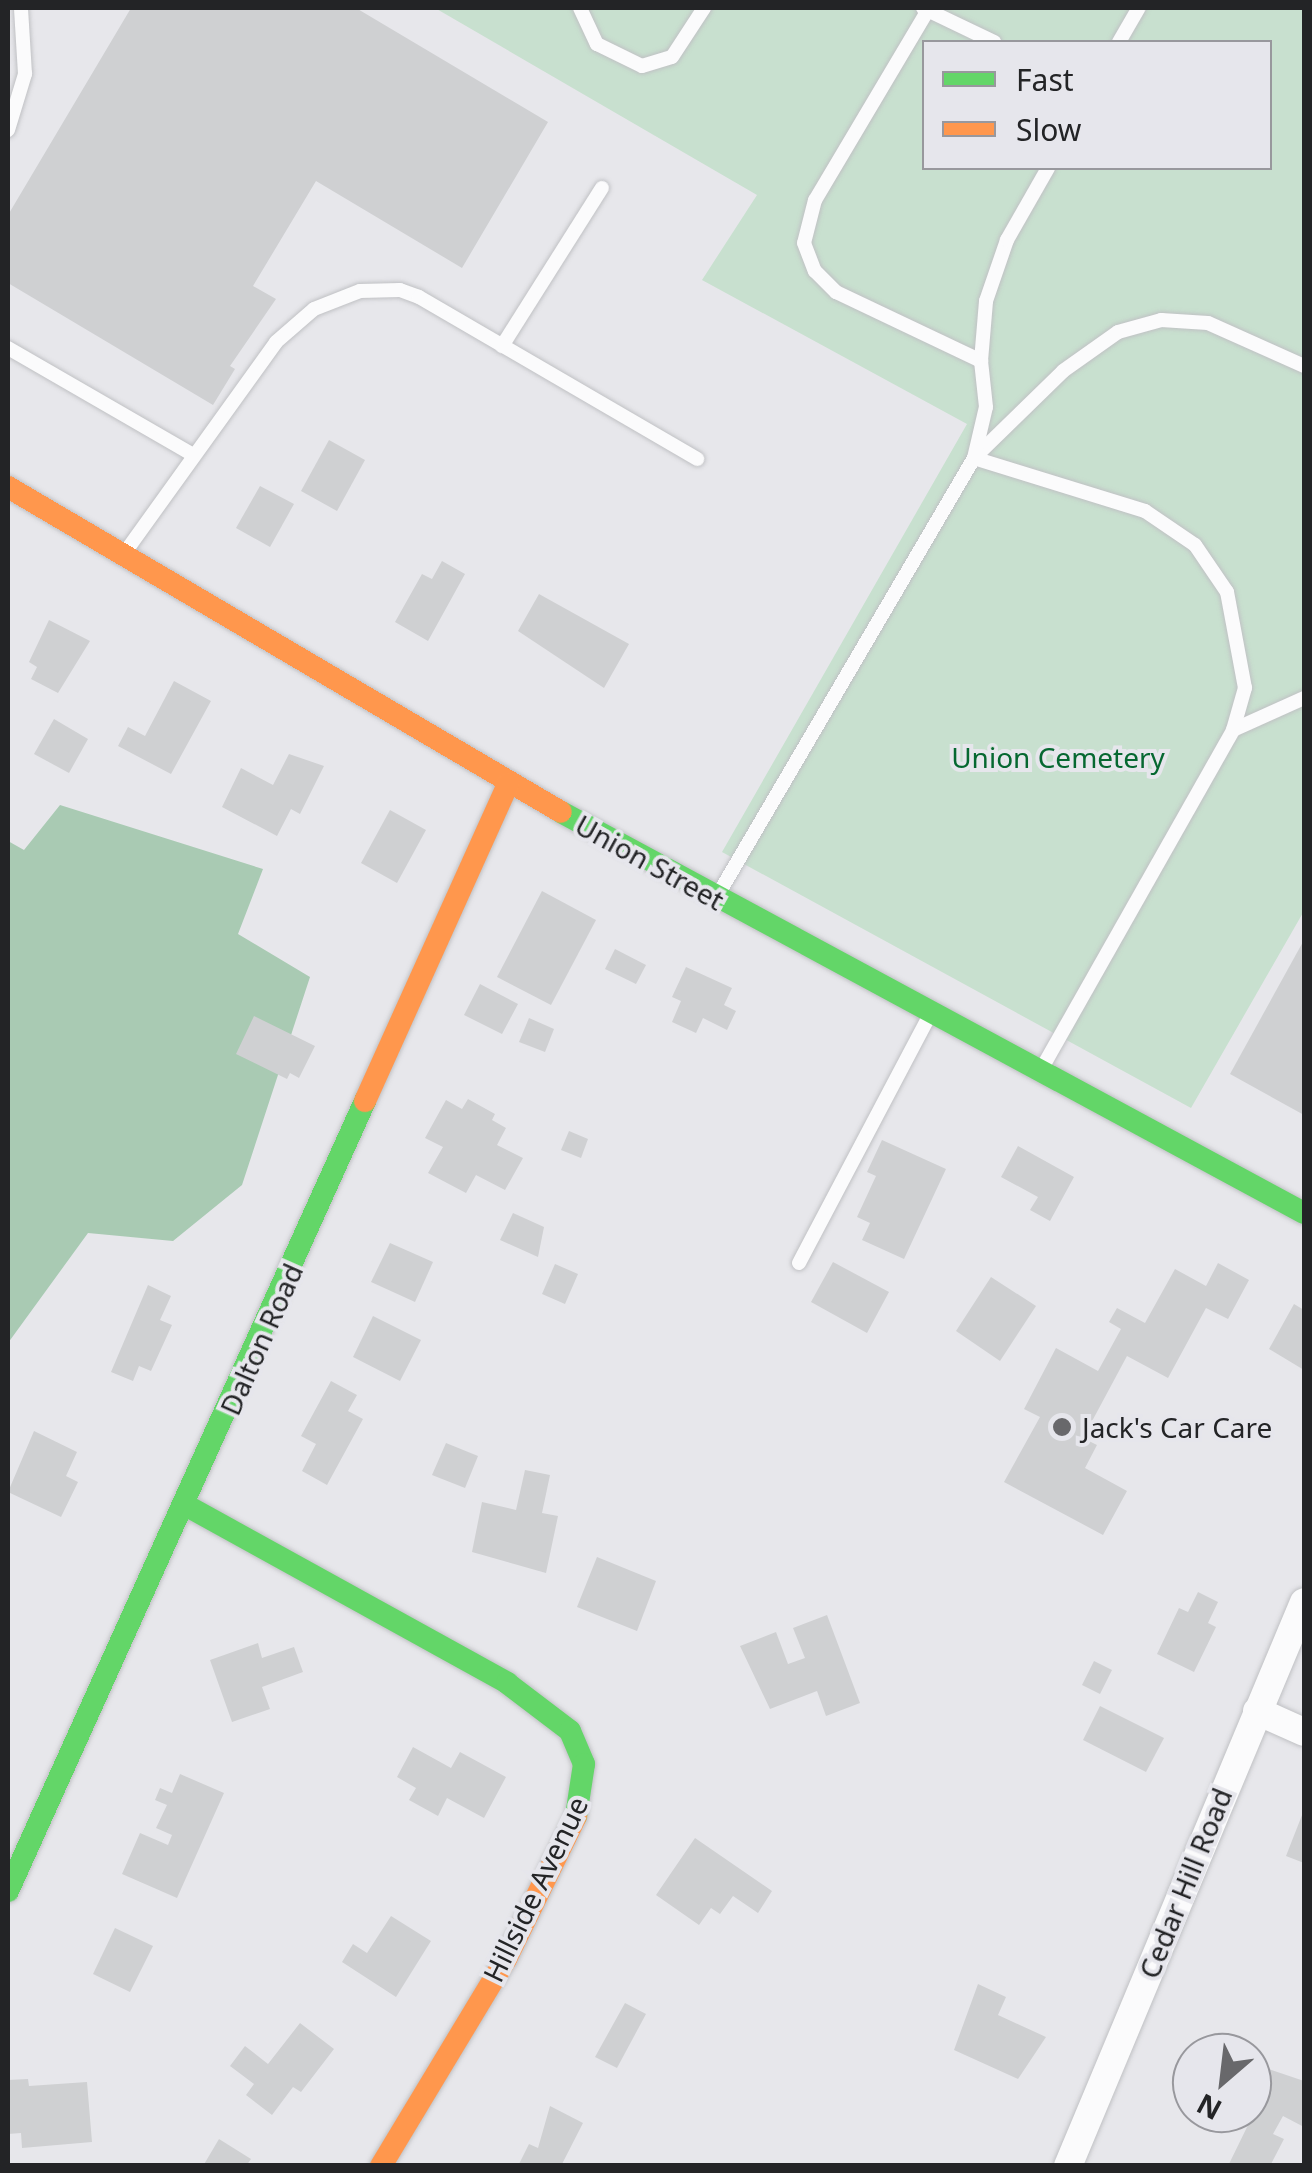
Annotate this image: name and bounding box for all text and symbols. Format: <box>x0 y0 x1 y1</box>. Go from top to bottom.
legend <box>922 40 1272 170</box>
text: Fast <box>1016 59 1074 100</box>
text: Slow <box>1016 109 1081 150</box>
park label: Union Cemetery <box>951 740 1165 774</box>
street label: Union Street <box>570 807 730 917</box>
street label: Dalton Road <box>213 1258 309 1420</box>
place label: Jack's Car Care <box>1082 1410 1272 1444</box>
marker: Jack's Car Care <box>1051 1416 1073 1438</box>
street label: Cedar Hill Road <box>1132 1783 1238 1983</box>
street label: Hillside Avenue <box>476 1791 594 1987</box>
north arrow <box>1172 2033 1272 2133</box>
text: N <box>1190 2086 1228 2130</box>

